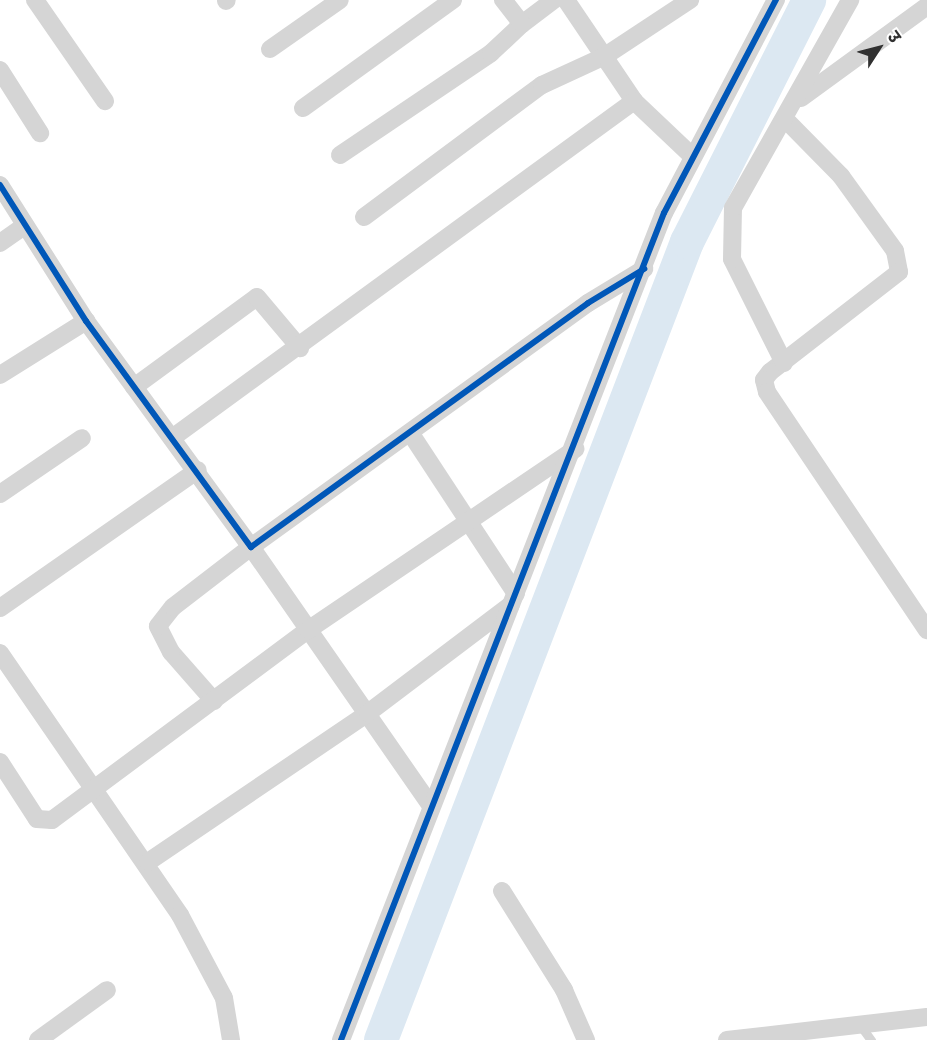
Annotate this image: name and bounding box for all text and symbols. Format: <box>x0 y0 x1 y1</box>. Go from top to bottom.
north arrow <box>849 18 909 78</box>
text: उ <box>882 27 906 48</box>

